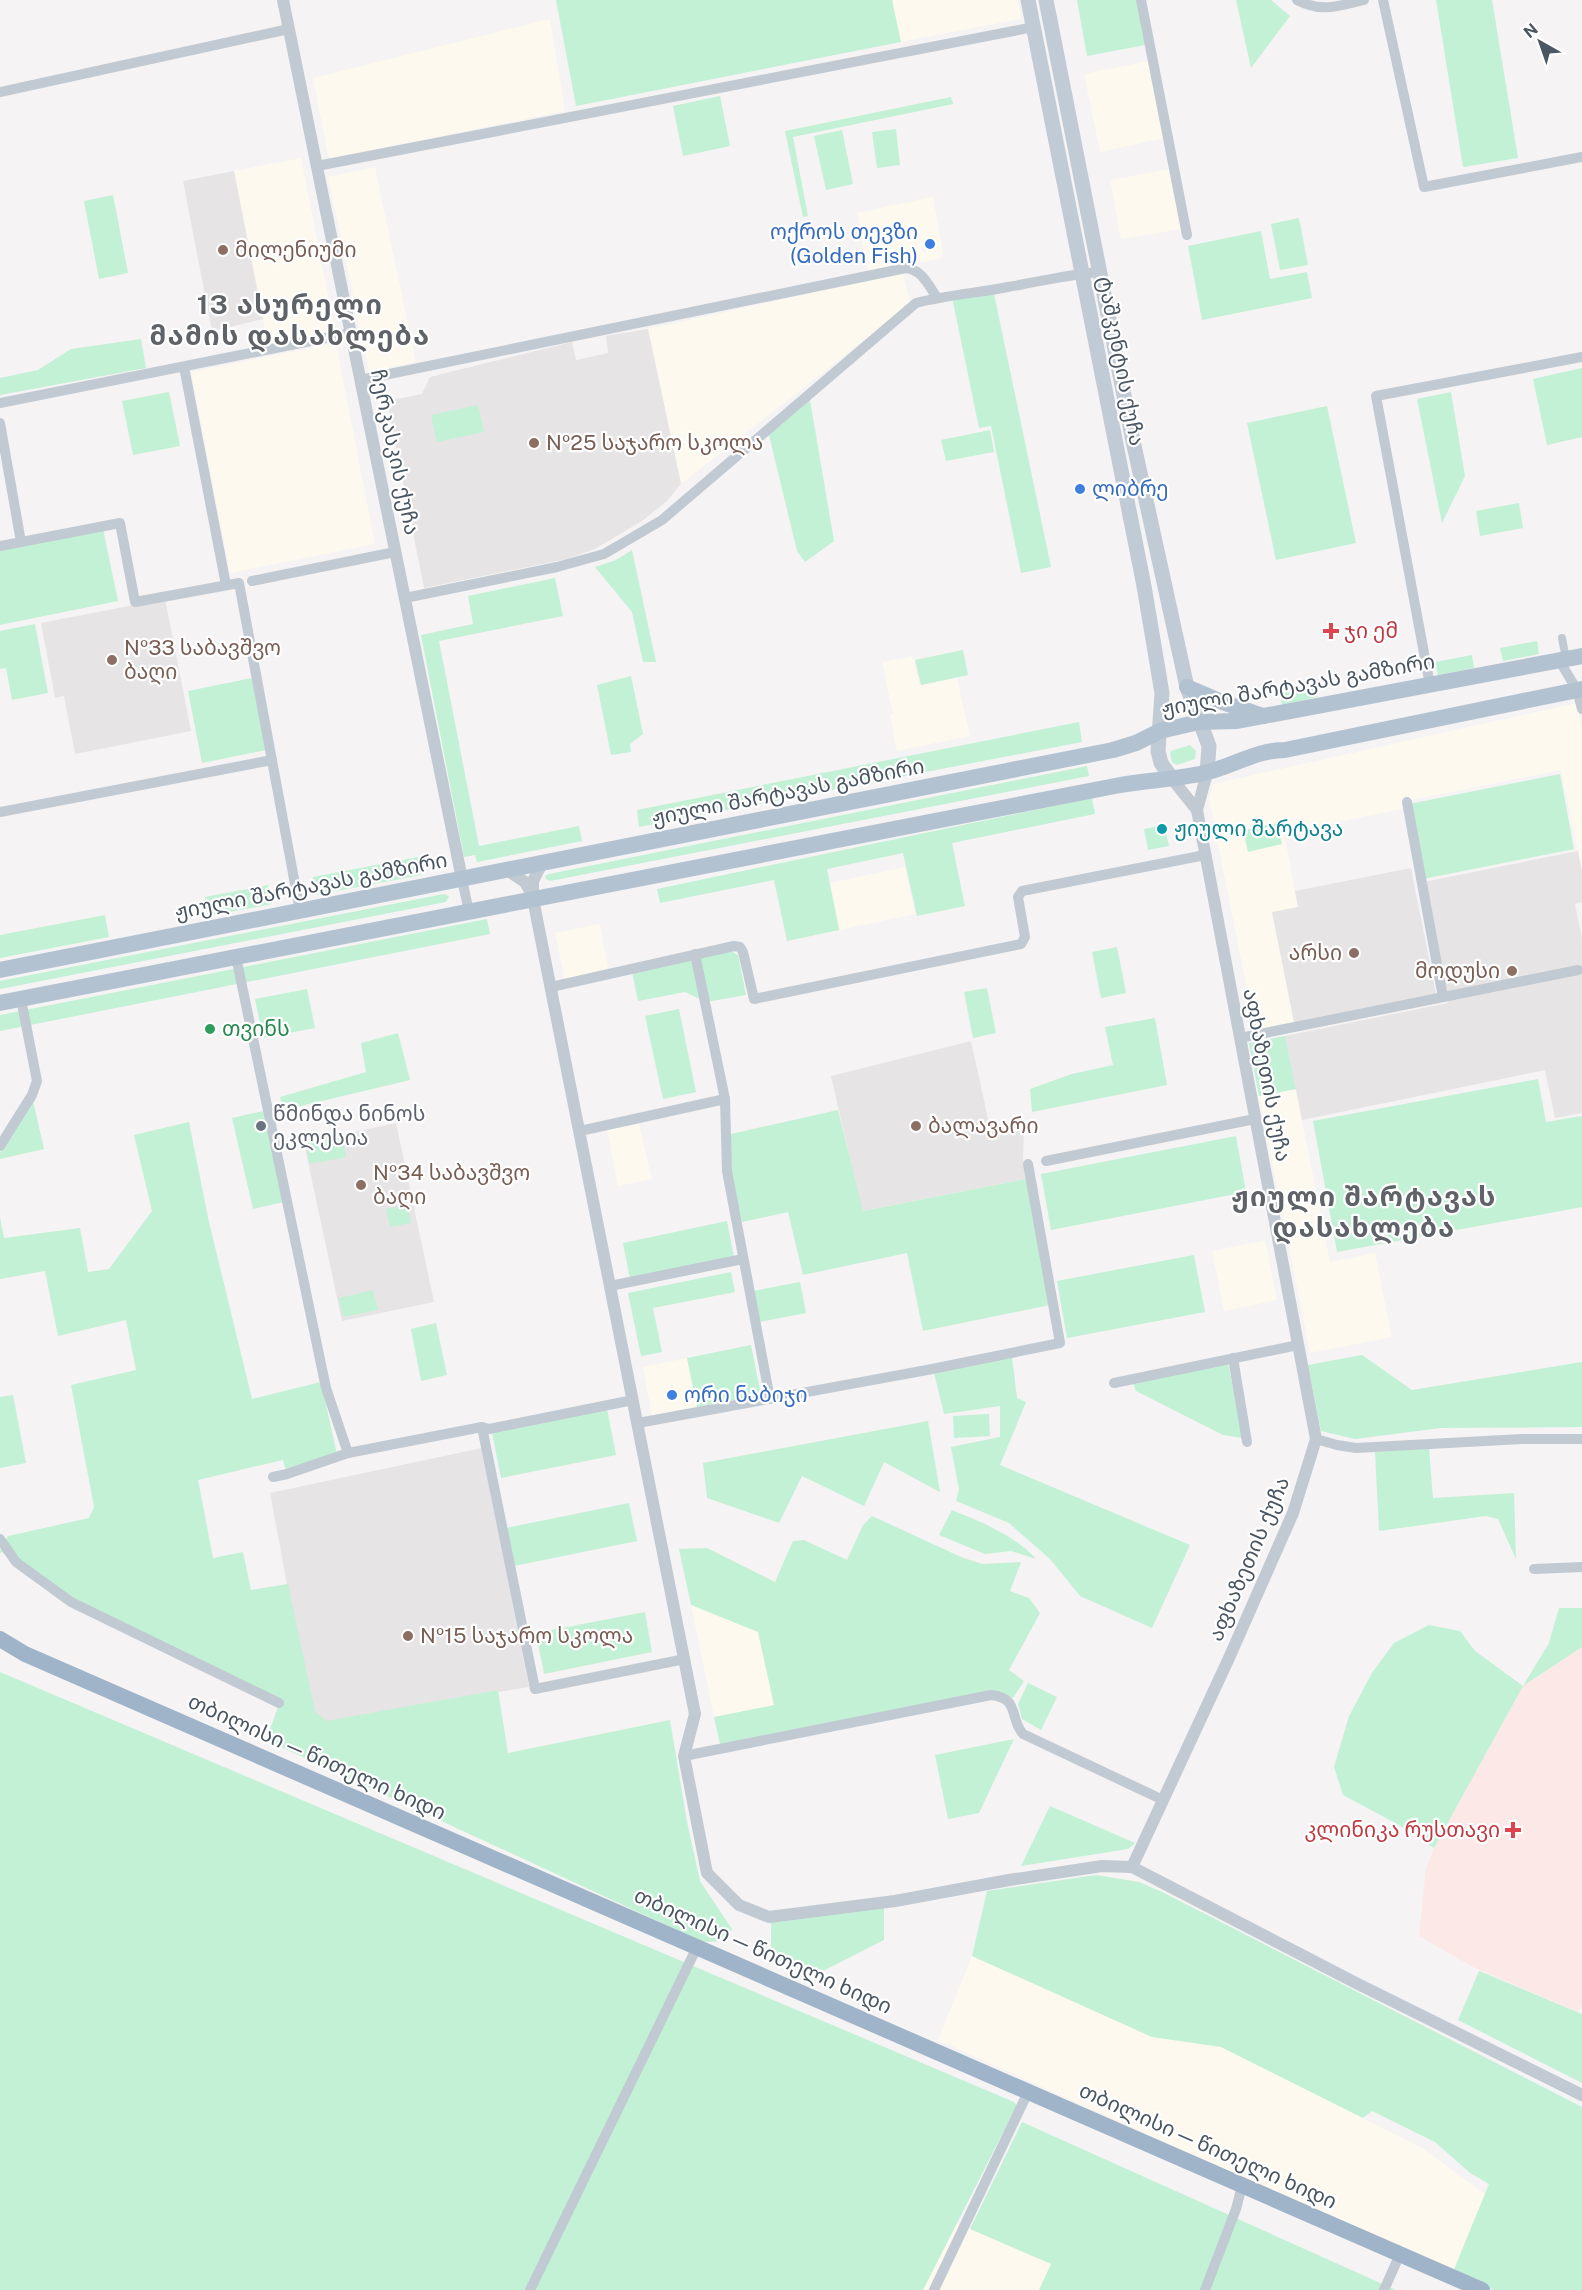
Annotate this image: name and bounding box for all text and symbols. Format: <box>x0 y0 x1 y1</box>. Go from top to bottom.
north arrow <box>1510 12 1570 72</box>
text: N <box>1520 20 1542 42</box>
place label: ოქროს თევზი (Golden Fish) <box>770 219 918 268</box>
place label: მილენიუმი <box>235 237 357 263</box>
marker: ოქროს თევზი (Golden Fish) <box>923 237 937 251</box>
marker: მილენიუმი <box>216 243 230 257</box>
street label: ტაშკენტის ქუჩა <box>1093 274 1150 448</box>
district label: 13 ასურელი მამის დასახლება <box>149 288 431 353</box>
street label: ჩერკასკის ქუჩა <box>366 367 425 537</box>
place label: №25 საჯარო სკოლა <box>546 430 763 456</box>
marker: №25 საჯარო სკოლა <box>527 436 541 450</box>
place label: ლიბრე <box>1092 476 1169 502</box>
marker: ლიბრე <box>1073 482 1087 496</box>
place label: ჯი ემ <box>1344 618 1398 643</box>
marker: ჯი ემ <box>1322 622 1340 640</box>
place label: №33 საბავშვო ბაღი <box>124 635 281 685</box>
street label: ჟიული შარტავას გამზირი <box>1159 648 1437 722</box>
marker: №33 საბავშვო ბაღი <box>105 653 119 667</box>
street label: ჟიული შარტავას გამზირი <box>649 753 927 831</box>
place label: ჟიული შარტავა <box>1174 816 1343 842</box>
marker: ჟიული შარტავა <box>1155 822 1169 836</box>
street label: ჟიული შარტავას გამზირი <box>172 847 450 925</box>
place label: არსი <box>1289 940 1342 965</box>
marker: არსი <box>1347 946 1361 960</box>
place label: მოდუსი <box>1415 958 1500 984</box>
marker: მოდუსი <box>1505 964 1519 978</box>
street label: აფხაზეთის ქუჩა <box>1238 986 1297 1164</box>
place label: თვინს <box>222 1016 290 1041</box>
marker: თვინს <box>203 1022 217 1036</box>
place label: წმინდა ნინოს ეკლესია <box>273 1101 425 1151</box>
place label: ბალავარი <box>928 1113 1038 1139</box>
marker: წმინდა ნინოს ეკლესია <box>254 1119 268 1133</box>
marker: ბალავარი <box>909 1119 923 1133</box>
place label: №34 საბავშვო ბაღი <box>373 1160 530 1210</box>
marker: №34 საბავშვო ბაღი <box>354 1178 368 1192</box>
district label: ჟიული შარტავას დასახლება <box>1231 1180 1497 1245</box>
place label: ორი ნაბიჯი <box>684 1382 808 1407</box>
marker: ორი ნაბიჯი <box>665 1388 679 1402</box>
street label: აფხაზეთის ქუჩა <box>1203 1473 1294 1645</box>
place label: №15 საჯარო სკოლა <box>420 1623 633 1649</box>
marker: №15 საჯარო სკოლა <box>401 1629 415 1643</box>
street label: თბილისი — წითელი ხიდი <box>184 1688 450 1826</box>
place label: კლინიკა რუსთავი <box>1304 1817 1500 1843</box>
marker: კლინიკა რუსთავი <box>1504 1821 1522 1839</box>
street label: თბილისი — წითელი ხიდი <box>630 1882 896 2020</box>
street label: თბილისი — წითელი ხიდი <box>1075 2077 1341 2215</box>

